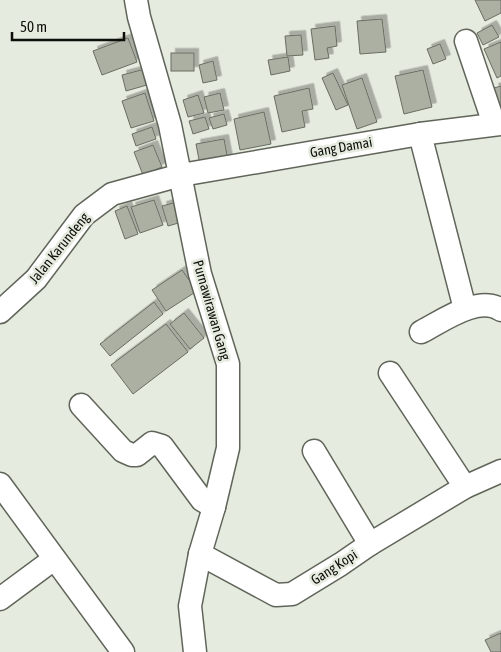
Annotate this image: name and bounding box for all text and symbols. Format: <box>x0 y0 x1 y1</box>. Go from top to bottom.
scale bar <box>12 10 125 42</box>
text: 50 m <box>20 18 47 35</box>
street label: Gang Damai <box>309 134 373 160</box>
street label: Jalan Karundeng <box>26 209 92 287</box>
street label: Purnawirawan Gang <box>190 258 234 362</box>
street label: Gang Kopi <box>308 546 360 588</box>

